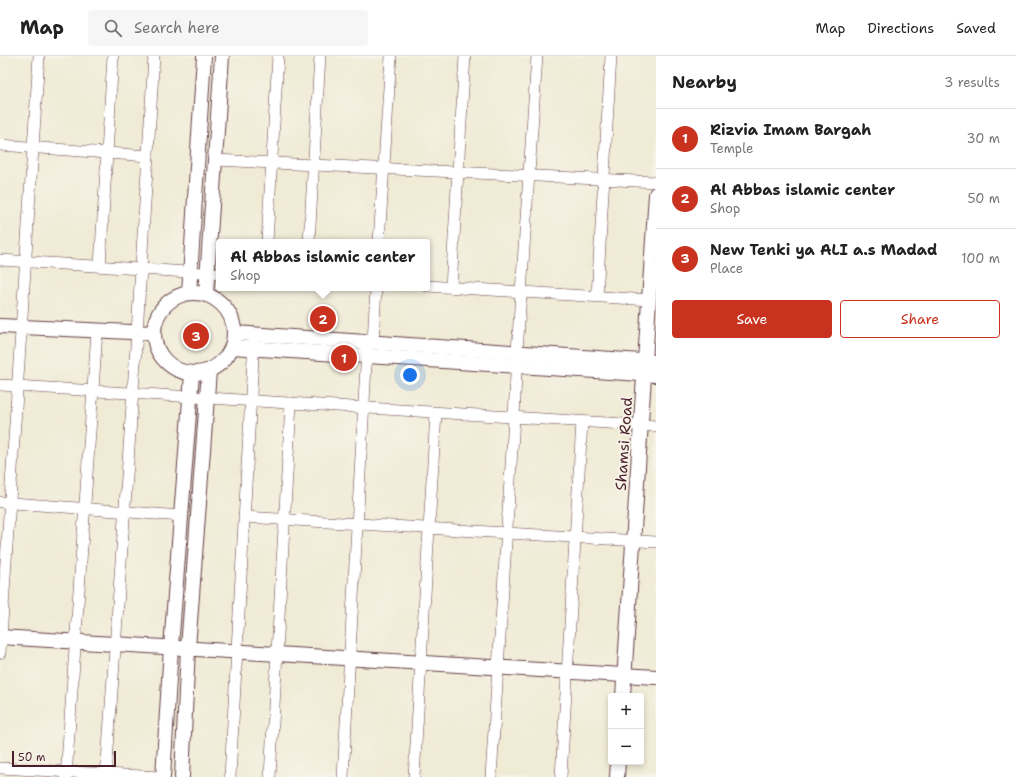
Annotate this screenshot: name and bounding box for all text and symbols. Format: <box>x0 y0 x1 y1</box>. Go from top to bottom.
search box <box>88 10 368 46</box>
text: Map <box>20 15 64 40</box>
icon: search <box>102 17 124 39</box>
text: Search here <box>134 18 220 38</box>
text: Map <box>816 19 846 37</box>
text: Directions <box>868 19 934 37</box>
text: Saved <box>956 19 996 37</box>
text: Nearby <box>672 71 737 93</box>
text: 3 results <box>944 74 1000 91</box>
text: Rizvia Imam Bargah <box>710 120 871 140</box>
text: 1 <box>682 130 688 147</box>
text: 30 m <box>966 130 1000 147</box>
text: Temple <box>710 140 753 157</box>
text: Al Abbas islamic center <box>710 180 895 200</box>
text: 2 <box>680 190 690 207</box>
text: 50 m <box>967 190 1000 207</box>
text: Shop <box>710 200 740 217</box>
popup <box>216 239 430 291</box>
text: New Tenki ya ALI a.s Madad <box>710 240 937 260</box>
text: Al Abbas islamic center <box>230 247 416 267</box>
text: 3 <box>680 250 690 267</box>
text: 100 m <box>961 250 1000 267</box>
text: Place <box>710 260 743 277</box>
text: Shop <box>230 267 261 284</box>
button: Save <box>672 300 832 338</box>
button: Share <box>840 300 1000 338</box>
pin: 2 <box>310 304 336 334</box>
pin: 3 <box>183 321 209 351</box>
pin: 1 <box>331 343 357 373</box>
your location <box>400 365 420 385</box>
street label: Shamsi Road <box>611 396 637 491</box>
map controls <box>608 693 644 765</box>
button: + <box>608 693 644 729</box>
button: − <box>608 729 644 765</box>
scale bar <box>12 749 116 768</box>
text: 50 m <box>18 750 46 765</box>

